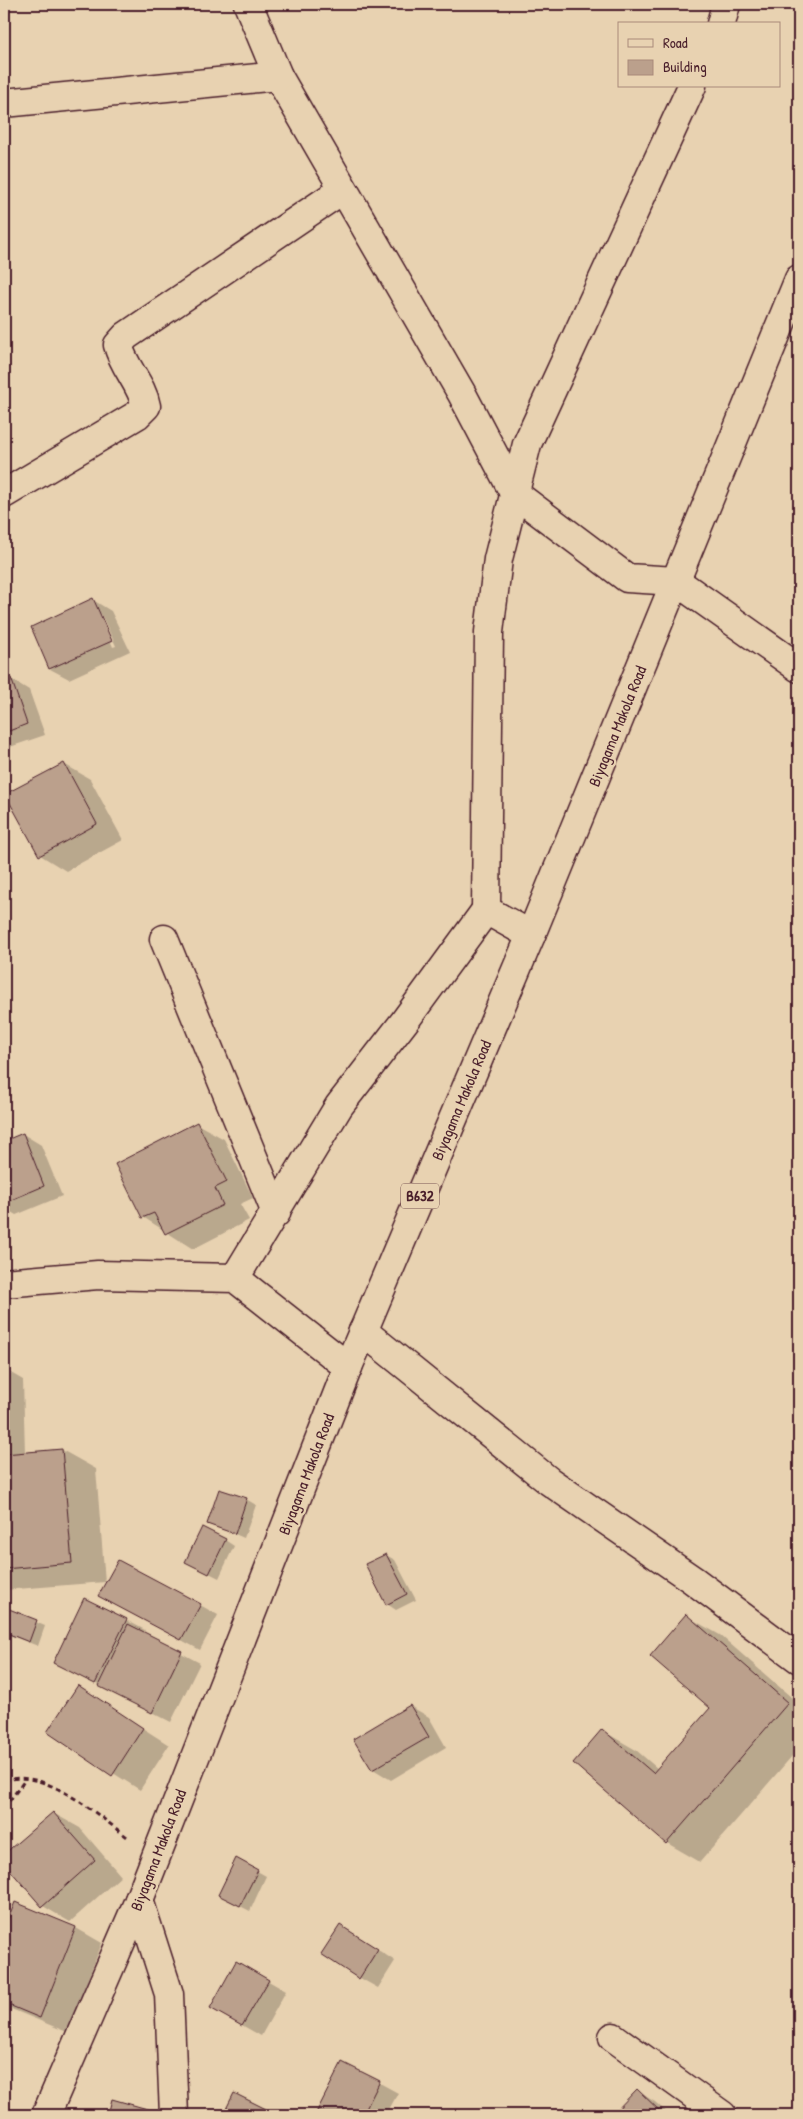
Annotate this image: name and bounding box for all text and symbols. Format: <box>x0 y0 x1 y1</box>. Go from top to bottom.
legend <box>618 22 780 88</box>
text: Road <box>663 32 688 53</box>
text: Building <box>663 56 707 77</box>
street label: Biyagama Makola Road <box>583 662 651 790</box>
street label: Biyagama Makola Road <box>426 1037 496 1163</box>
road number: B632 <box>401 1184 439 1208</box>
street label: Biyagama Makola Road <box>273 1410 339 1538</box>
street label: Biyagama Makola Road <box>125 1786 191 1914</box>

